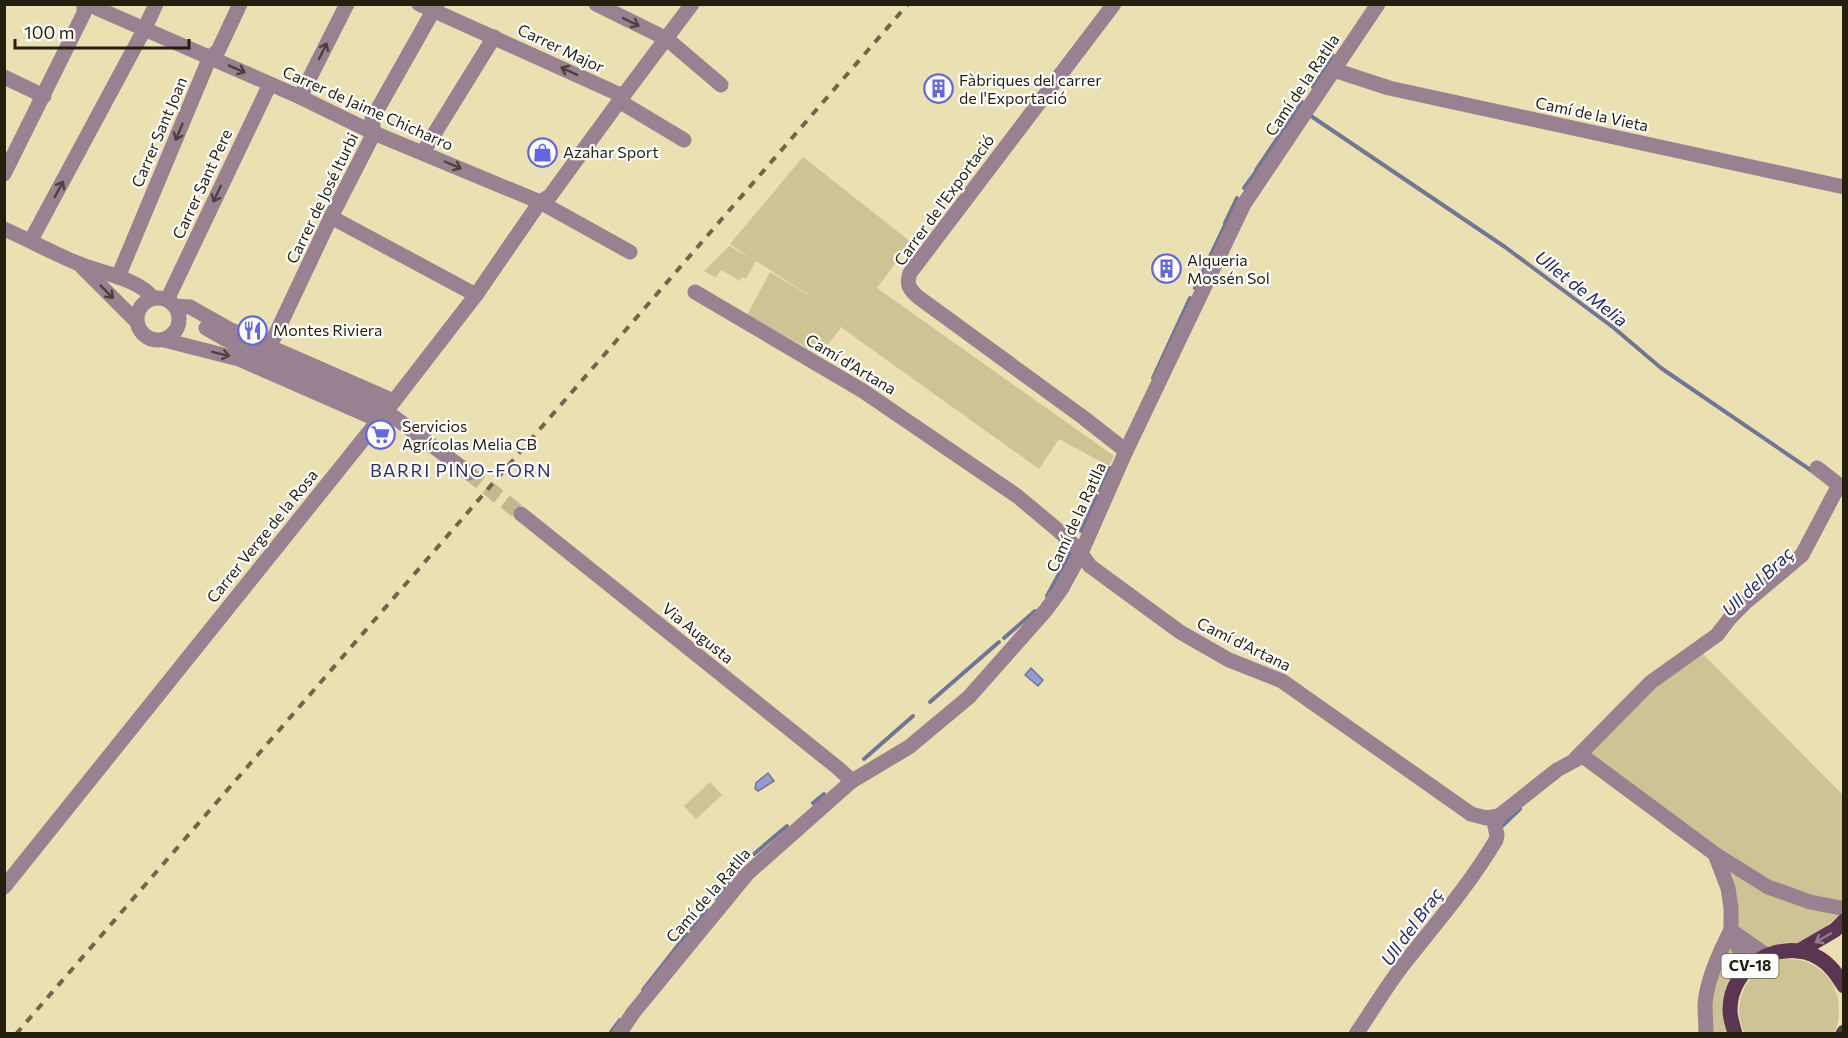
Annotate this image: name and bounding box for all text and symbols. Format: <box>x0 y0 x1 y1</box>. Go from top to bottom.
scale bar <box>15 12 189 50</box>
one-way arrow <box>622 16 640 28</box>
street label: Carrer Major <box>515 19 608 76</box>
text: 100 m <box>24 21 74 43</box>
street label: Camí de la Ratlla <box>1260 30 1343 139</box>
one-way arrow <box>318 42 329 60</box>
street label: Carrer de Jaime Chicharro <box>280 61 456 154</box>
one-way arrow <box>227 64 245 76</box>
one-way arrow <box>561 65 579 77</box>
place label: Fàbriques del carrer de l'Exportació <box>959 70 1102 107</box>
building icon: Fàbriques del carrer de l'Exportació <box>922 73 954 105</box>
street label: Carrer Sant Joan <box>127 74 190 190</box>
street label: Camí de la Vieta <box>1534 92 1650 135</box>
one-way arrow <box>173 122 184 140</box>
street label: Carrer Sant Pere <box>168 126 235 242</box>
street label: Carrer de José Iturbi <box>282 129 361 266</box>
street label: Carrer de l'Exportació <box>890 130 998 269</box>
shop icon: Azahar Sport <box>526 136 558 168</box>
place label: Azahar Sport <box>563 142 659 161</box>
one-way arrow <box>444 160 462 171</box>
one-way arrow <box>53 181 65 198</box>
one-way arrow <box>211 185 223 203</box>
water label: Ullet de Melia <box>1531 245 1632 331</box>
place label: Alqueria Mossén Sol <box>1187 250 1270 287</box>
building icon: Alqueria Mossén Sol <box>1150 253 1182 285</box>
one-way arrow <box>100 285 115 300</box>
restaurant icon: Montes Riviera <box>236 314 268 346</box>
place label: Montes Riviera <box>273 320 382 339</box>
street label: Camí d'Artana <box>803 329 900 398</box>
one-way arrow <box>211 349 230 361</box>
place label: Servicios Agrícolas Melia CB <box>402 416 537 453</box>
supermarket icon: Servicios Agrícolas Melia CB <box>365 419 397 451</box>
district label: BARRI PINO-FORN <box>370 459 552 481</box>
street label: Camí de la Ratlla <box>1042 459 1109 575</box>
street label: Carrer Verge de la Rosa <box>202 465 321 606</box>
water label: Ull del Braç <box>1717 542 1798 621</box>
street label: Via Augusta <box>659 598 738 667</box>
street label: Camí d'Artana <box>1194 613 1294 674</box>
street label: Camí de la Ratlla <box>661 844 754 946</box>
water label: Ull del Braç <box>1376 883 1447 970</box>
one-way arrow <box>1815 932 1832 944</box>
road number: CV-18 <box>1722 954 1778 978</box>

